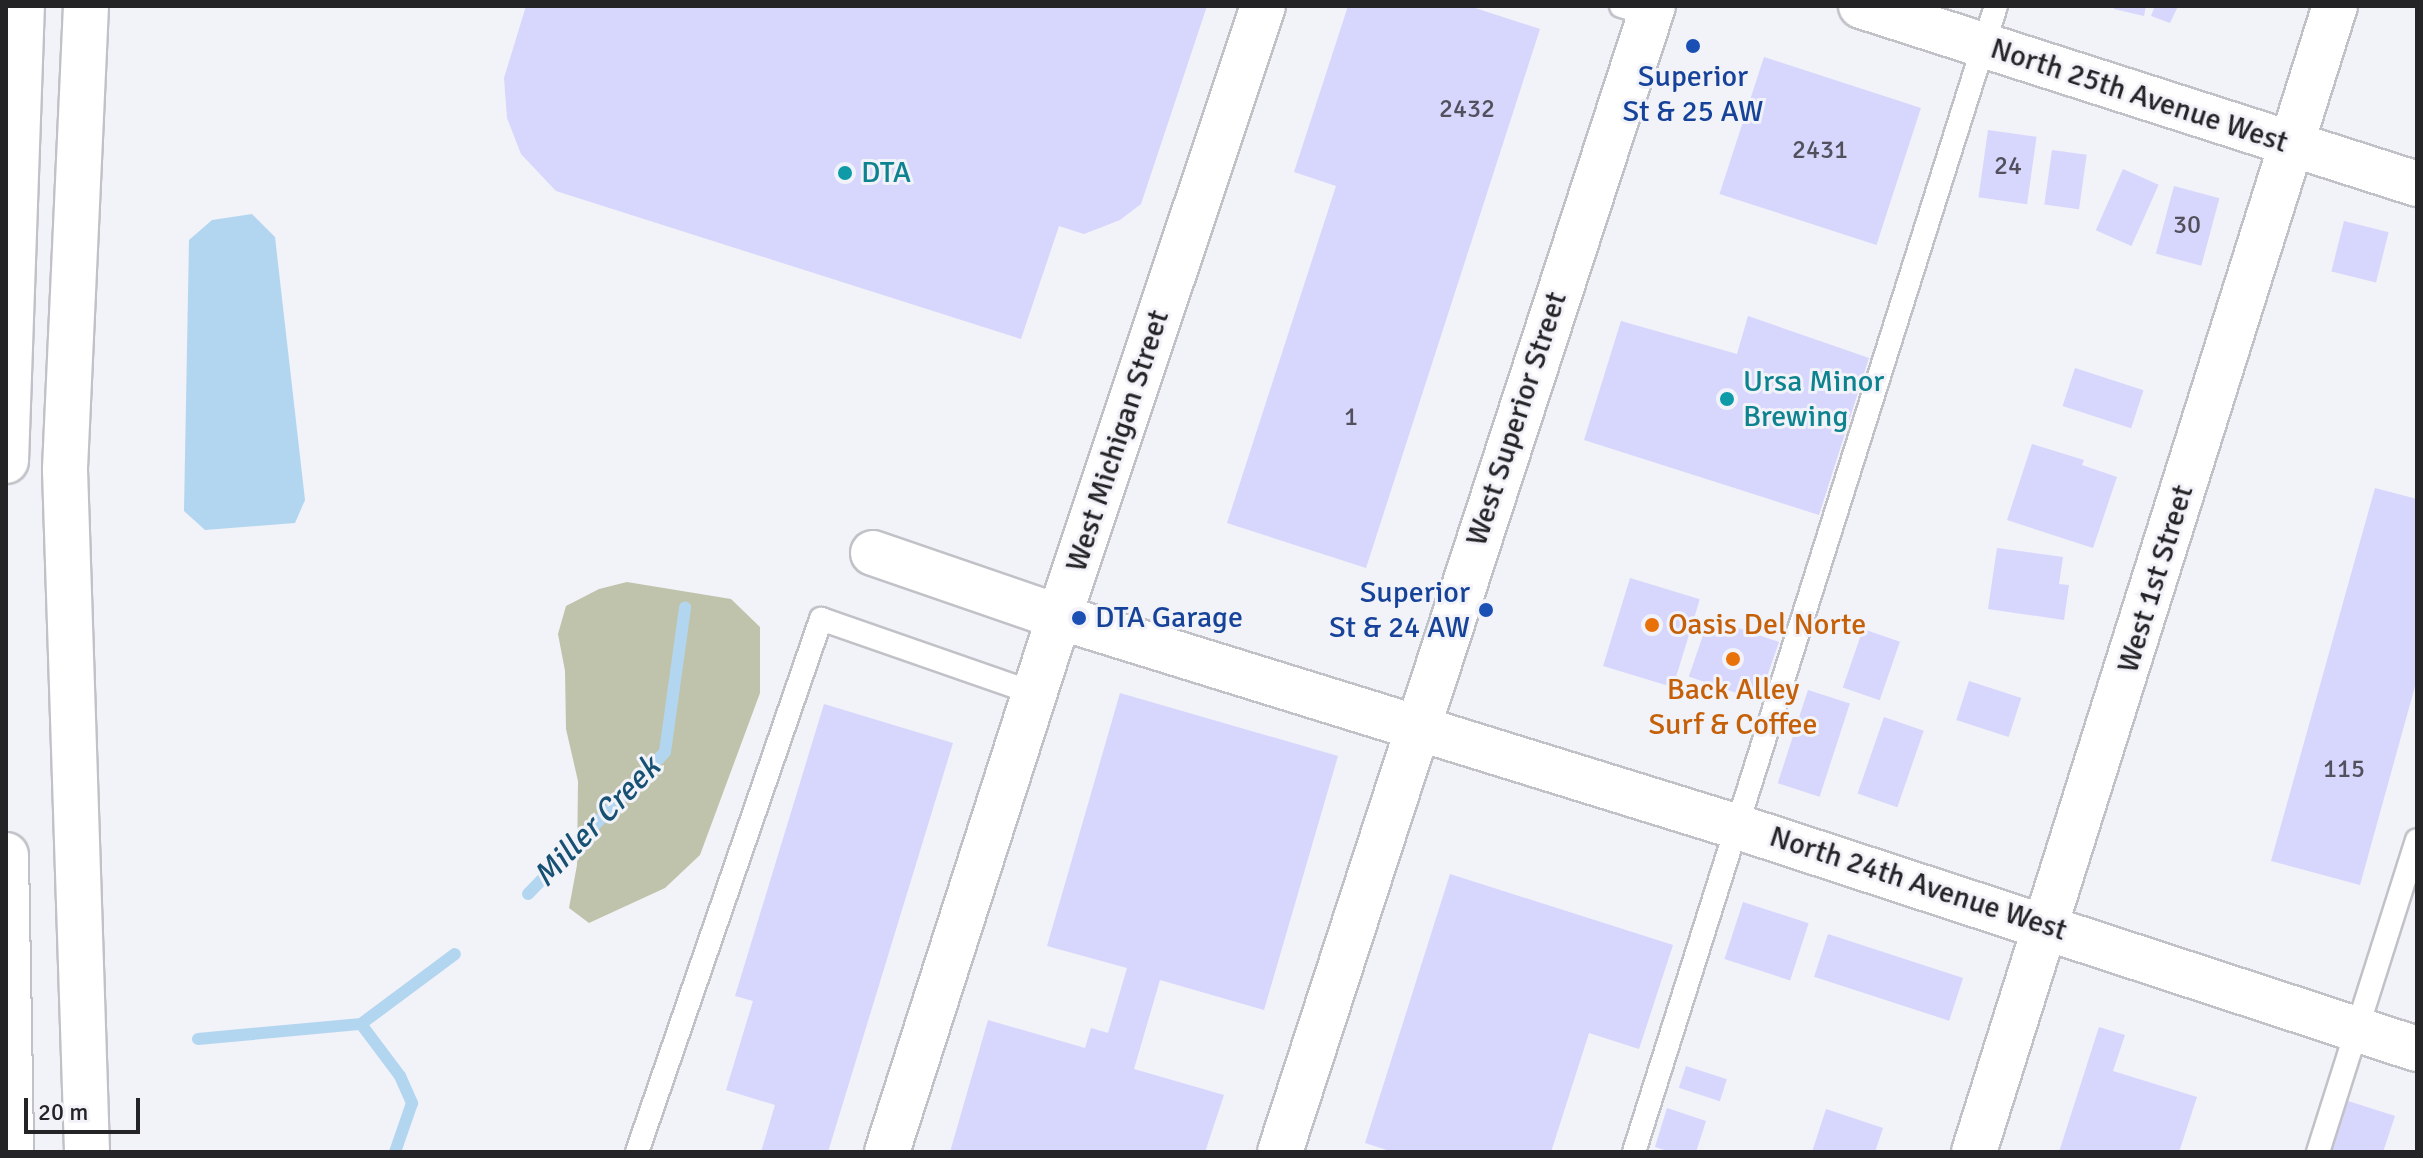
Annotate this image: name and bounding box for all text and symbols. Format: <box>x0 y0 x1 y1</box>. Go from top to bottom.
street label: North 25th Avenue West <box>1986 31 2292 161</box>
marker: Superior St & 25 AW <box>1684 37 1702 55</box>
place label: Superior St & 25 AW <box>1622 59 1764 130</box>
house number: 2432 <box>1439 94 1495 126</box>
house number: 2431 <box>1792 135 1848 167</box>
house number: 24 <box>1994 151 2022 183</box>
place label: DTA <box>861 155 911 191</box>
marker: DTA <box>836 164 854 182</box>
house number: 30 <box>2173 210 2201 242</box>
street label: West Superior Street <box>1459 288 1575 550</box>
street label: West Michigan Street <box>1059 306 1177 576</box>
place label: Ursa Minor Brewing <box>1743 364 1884 434</box>
marker: Ursa Minor Brewing <box>1718 390 1736 408</box>
house number: 1 <box>1344 402 1358 434</box>
street label: West 1st Street <box>2110 481 2202 677</box>
place label: Superior St & 24 AW <box>1329 575 1470 646</box>
place label: DTA Garage <box>1095 600 1243 636</box>
marker: Superior St & 24 AW <box>1477 601 1495 619</box>
place label: Oasis Del Norte <box>1668 607 1866 643</box>
marker: DTA Garage <box>1070 609 1088 627</box>
marker: Oasis Del Norte <box>1643 616 1661 634</box>
marker: Back Alley Surf & Coffee <box>1724 650 1742 668</box>
place label: Back Alley Surf & Coffee <box>1648 672 1818 742</box>
water label: Miller Creek <box>526 749 668 895</box>
house number: 115 <box>2323 754 2365 786</box>
street label: North 24th Avenue West <box>1765 819 2071 949</box>
scale bar <box>28 1082 144 1132</box>
text: 20 m <box>38 1097 88 1127</box>

